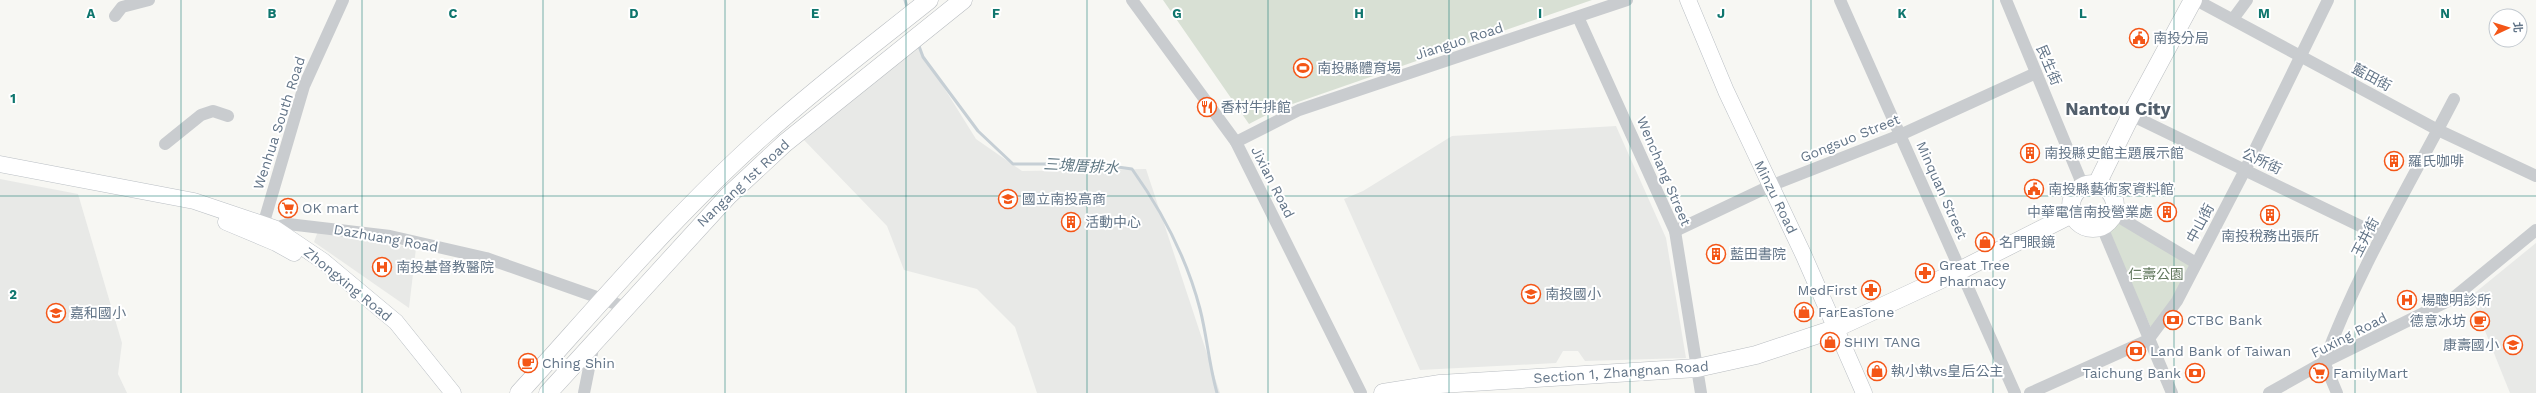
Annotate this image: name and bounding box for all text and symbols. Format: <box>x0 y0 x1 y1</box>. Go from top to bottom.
text: A <box>87 6 96 21</box>
text: B <box>268 6 277 21</box>
text: C <box>449 6 458 21</box>
text: D <box>629 6 639 21</box>
text: E <box>811 6 819 21</box>
text: F <box>992 6 1000 21</box>
text: G <box>1172 6 1182 21</box>
text: H <box>1354 6 1364 21</box>
text: I <box>1538 6 1542 21</box>
text: J <box>1717 6 1725 21</box>
text: K <box>1897 6 1907 21</box>
text: L <box>2079 6 2087 21</box>
text: M <box>2258 6 2270 21</box>
text: N <box>2440 6 2450 21</box>
north arrow <box>2488 8 2528 48</box>
street label: Jianguo Road <box>1413 19 1505 63</box>
text: 北 <box>2511 21 2524 33</box>
public building icon: 南投分局 <box>2128 27 2150 49</box>
place label: 南投分局 <box>2153 30 2209 46</box>
street label: 民生街 <box>2033 43 2065 87</box>
street label: Wenhua South Road <box>250 54 308 192</box>
sports icon: 南投縣體育場 <box>1292 57 1314 79</box>
place label: 南投縣體育場 <box>1317 60 1401 76</box>
street label: 藍田街 <box>2350 60 2394 94</box>
text: 1 <box>10 91 16 106</box>
restaurant icon: 香村牛排館 <box>1196 96 1218 118</box>
district label: Nantou City <box>2065 98 2171 119</box>
place label: 香村牛排館 <box>1221 99 1291 115</box>
street label: Gongsuo Street <box>1798 111 1902 165</box>
street label: Wenchang Street <box>1634 114 1694 228</box>
street label: Nangang 1st Road <box>694 136 792 230</box>
street label: Minquan Street <box>1913 139 1971 241</box>
building icon: 南投縣史館主題展示館 <box>2019 142 2041 164</box>
street label: Jixian Road <box>1248 143 1298 221</box>
place label: 南投縣史館主題展示館 <box>2044 145 2184 161</box>
street label: 公所街 <box>2240 145 2284 177</box>
building icon: 羅氏咖啡 <box>2383 150 2405 172</box>
place label: 羅氏咖啡 <box>2408 153 2464 169</box>
water label: 三塊厝排水 <box>1043 155 1120 177</box>
street label: Minzu Road <box>1751 158 1801 236</box>
public building icon: 南投縣藝術家資料館 <box>2023 178 2045 200</box>
place label: 南投縣藝術家資料館 <box>2048 181 2174 197</box>
school or university icon: 國立南投高商 <box>997 188 1019 210</box>
place label: 國立南投高商 <box>1022 191 1106 207</box>
supermarket icon: OK mart <box>277 197 299 219</box>
place label: OK mart <box>302 200 359 216</box>
building icon: 中華電信南投營業處 <box>2156 201 2178 223</box>
street label: 中山街 <box>2183 201 2217 245</box>
place label: 中華電信南投營業處 <box>2027 204 2153 220</box>
building icon: 南投稅務出張所 <box>2259 204 2281 226</box>
building icon: 活動中心 <box>1060 211 1082 233</box>
place label: 活動中心 <box>1085 214 1141 230</box>
street label: 玉井街 <box>2348 215 2382 259</box>
street label: Dazhuang Road <box>333 221 439 255</box>
place label: 南投稅務出張所 <box>2221 228 2319 244</box>
shop icon: 名門眼鏡 <box>1974 231 1996 253</box>
place label: 名門眼鏡 <box>1999 234 2055 250</box>
building icon: 藍田書院 <box>1705 243 1727 265</box>
street label: Zhongxing Road <box>301 244 395 324</box>
place label: 藍田書院 <box>1730 246 1786 262</box>
hospital icon: 南投基督教醫院 <box>371 256 393 278</box>
place label: Great Tree Pharmacy <box>1939 257 2010 289</box>
place label: 南投基督教醫院 <box>396 259 494 275</box>
pharmacy icon: Great Tree Pharmacy <box>1914 262 1936 284</box>
park label: 仁壽公園 <box>2128 266 2184 282</box>
pharmacy icon: MedFirst <box>1860 279 1882 301</box>
place label: MedFirst <box>1797 282 1857 298</box>
school or university icon: 南投國小 <box>1520 283 1542 305</box>
place label: 南投國小 <box>1545 286 1601 302</box>
text: 2 <box>9 287 17 302</box>
hospital icon: 楊聰明診所 <box>2396 289 2418 311</box>
place label: 楊聰明診所 <box>2421 292 2491 308</box>
shop icon: FarEasTone <box>1793 301 1815 323</box>
school or university icon: 嘉和國小 <box>45 302 67 324</box>
place label: FarEasTone <box>1818 304 1894 320</box>
place label: 嘉和國小 <box>70 305 126 321</box>
bank icon: CTBC Bank <box>2162 309 2184 331</box>
street label: Fuxing Road <box>2308 309 2390 361</box>
cafe icon: 德意冰坊 <box>2469 310 2491 332</box>
place label: CTBC Bank <box>2187 312 2262 328</box>
place label: 德意冰坊 <box>2410 313 2466 329</box>
shop icon: SHIYI TANG <box>1819 331 1841 353</box>
place label: SHIYI TANG <box>1844 334 1921 350</box>
school or university icon: 康壽國小 <box>2502 334 2524 356</box>
place label: 康壽國小 <box>2443 337 2499 353</box>
bank icon: Land Bank of Taiwan <box>2125 340 2147 362</box>
place label: Land Bank of Taiwan <box>2150 343 2291 359</box>
cafe icon: Ching Shin <box>517 352 539 374</box>
place label: Ching Shin <box>542 355 615 371</box>
street label: Section 1, Zhangnan Road <box>1533 358 1709 386</box>
shop icon: 執小執vs皇后公主 <box>1866 360 1888 382</box>
bank icon: Taichung Bank <box>2184 362 2206 384</box>
supermarket icon: FamilyMart <box>2308 362 2330 384</box>
place label: 執小執vs皇后公主 <box>1891 363 2003 379</box>
place label: Taichung Bank <box>2083 365 2181 381</box>
place label: FamilyMart <box>2333 365 2408 381</box>

